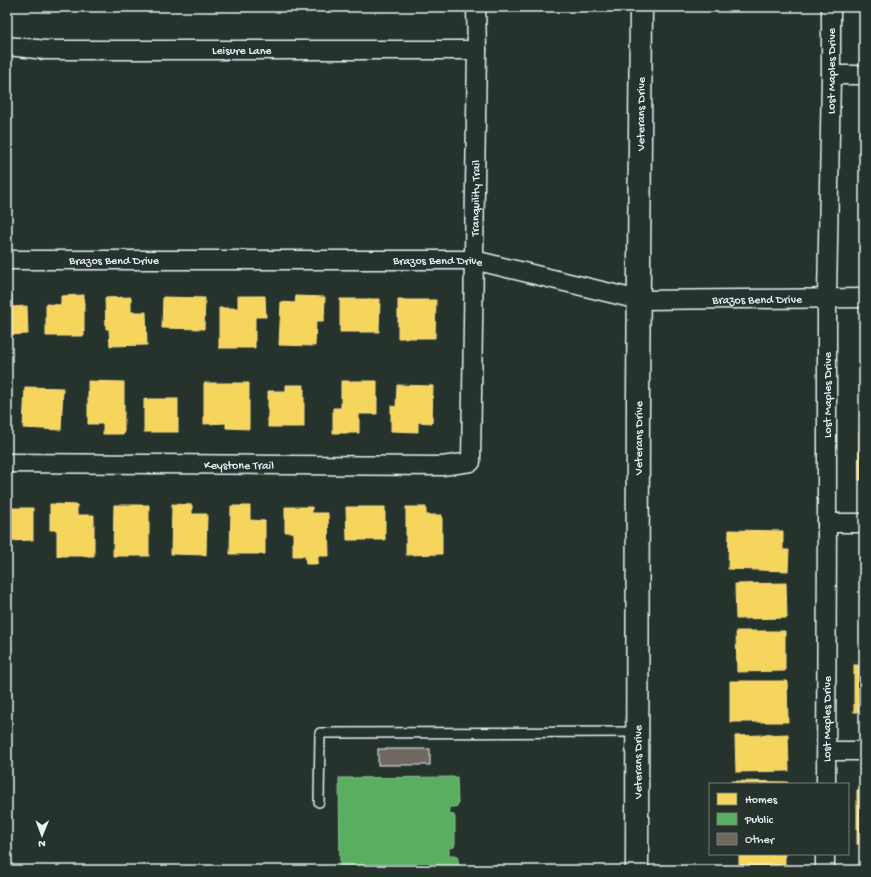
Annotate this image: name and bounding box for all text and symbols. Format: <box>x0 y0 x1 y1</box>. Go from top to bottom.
street label: Lost Maples Drive <box>825 27 840 114</box>
street label: Leisure Lane <box>212 45 272 59</box>
street label: Veterans Drive <box>635 76 649 152</box>
street label: Tranquility Trail <box>469 160 484 238</box>
street label: Brazos Bend Drive <box>68 255 160 269</box>
street label: Brazos Bend Drive <box>392 255 485 271</box>
street label: Brazos Bend Drive <box>711 294 803 308</box>
street label: Lost Maples Drive <box>822 351 836 438</box>
street label: Veterans Drive <box>633 400 647 476</box>
street label: Keystone Trail <box>204 459 274 474</box>
street label: Lost Maples Drive <box>821 675 835 762</box>
street label: Veterans Drive <box>632 724 646 800</box>
legend <box>709 783 849 855</box>
text: Homes <box>745 794 778 808</box>
text: Public <box>744 814 774 828</box>
north arrow <box>22 815 62 855</box>
text: Other <box>745 834 776 848</box>
text: N <box>38 837 46 849</box>

